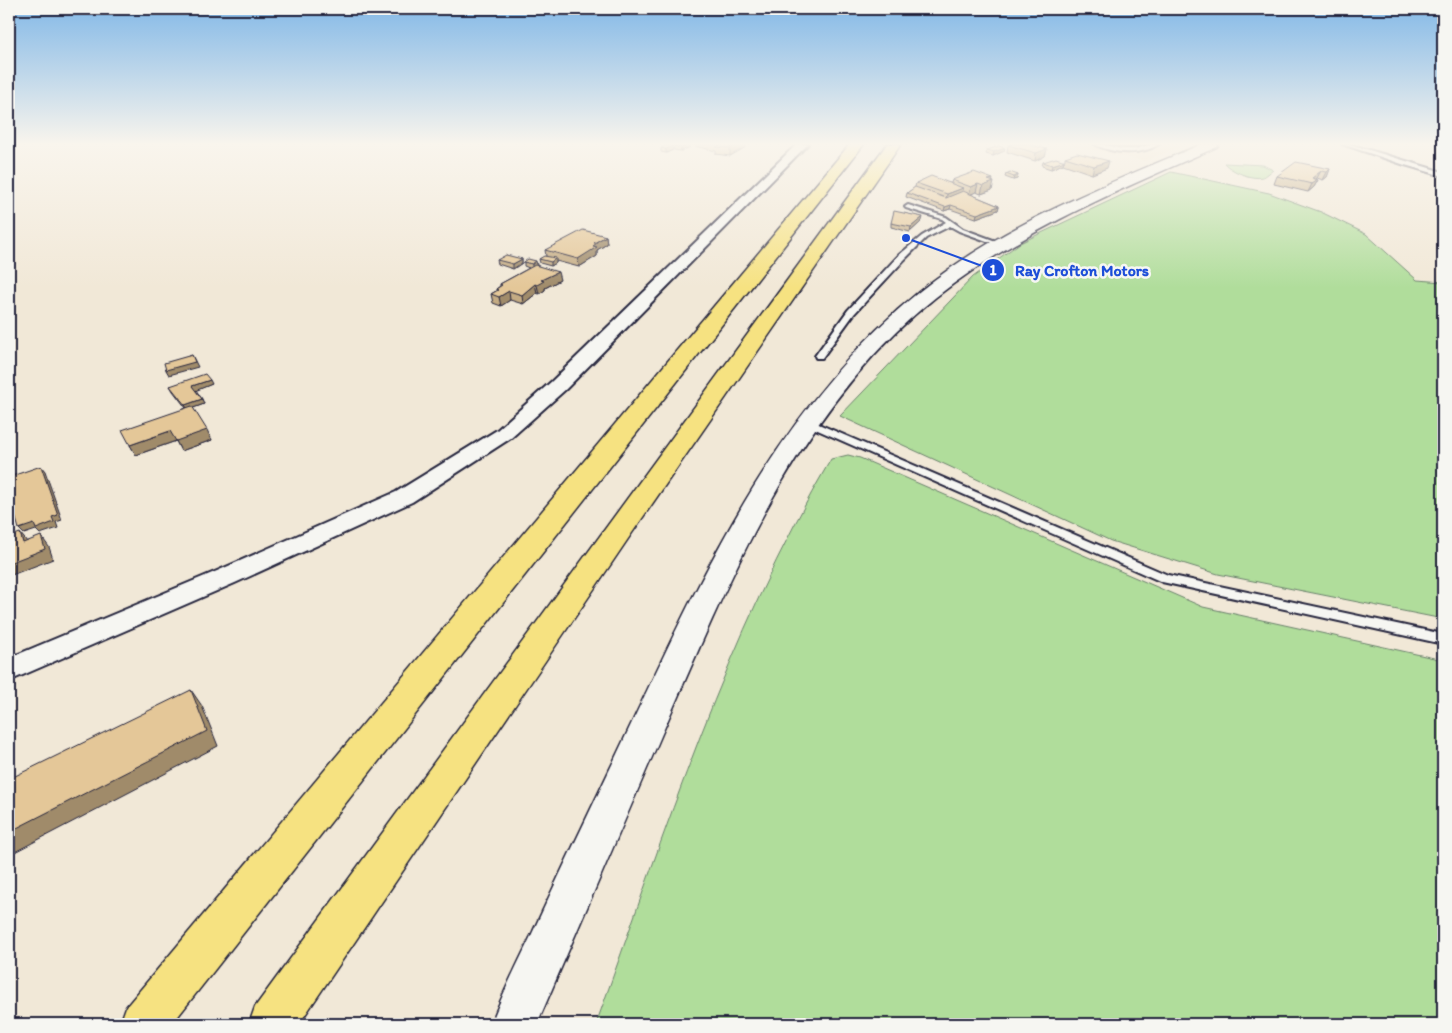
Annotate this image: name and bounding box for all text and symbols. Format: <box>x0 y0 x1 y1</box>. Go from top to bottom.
callout: Ray Crofton Motors <box>980 255 1159 286</box>
text: 1 <box>990 261 997 279</box>
text: Ray Crofton Motors <box>1015 261 1149 281</box>

